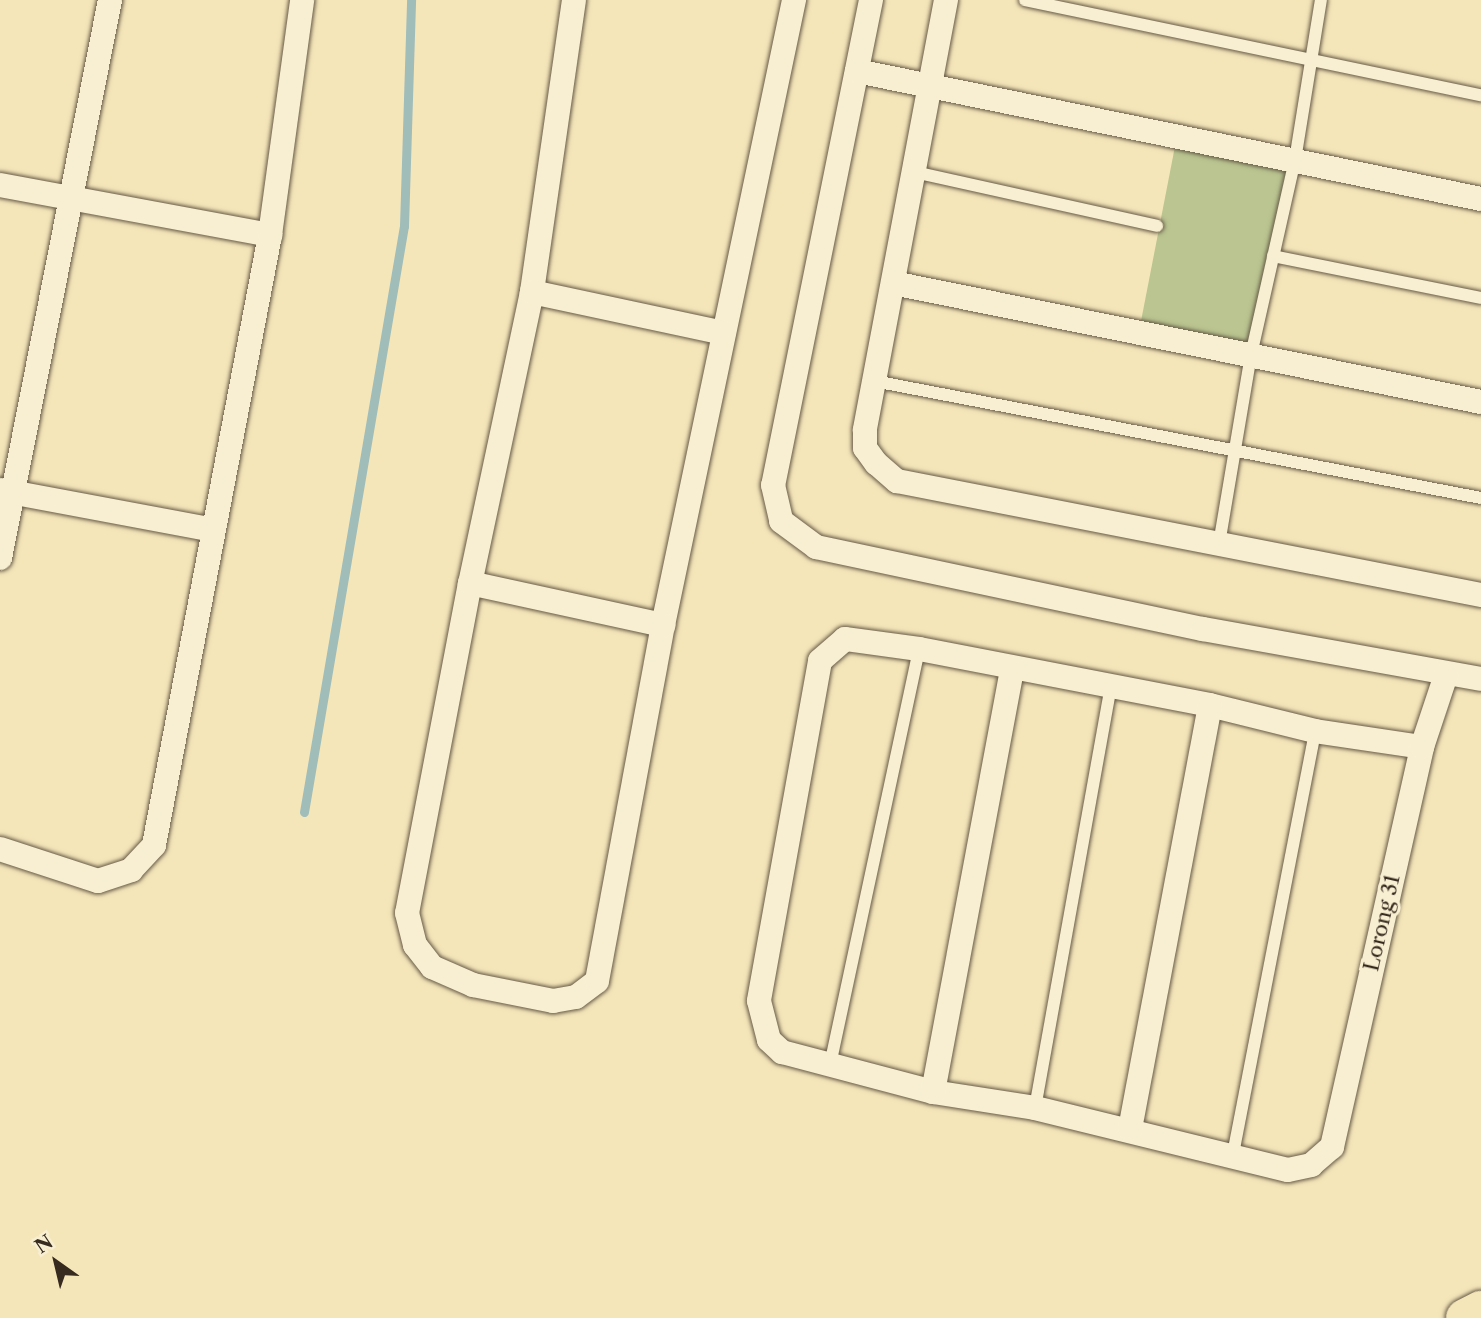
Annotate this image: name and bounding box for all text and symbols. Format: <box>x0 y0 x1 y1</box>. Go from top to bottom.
street label: Lorong 31 <box>1359 872 1405 974</box>
north arrow <box>21 1227 91 1297</box>
text: N <box>31 1230 57 1258</box>

